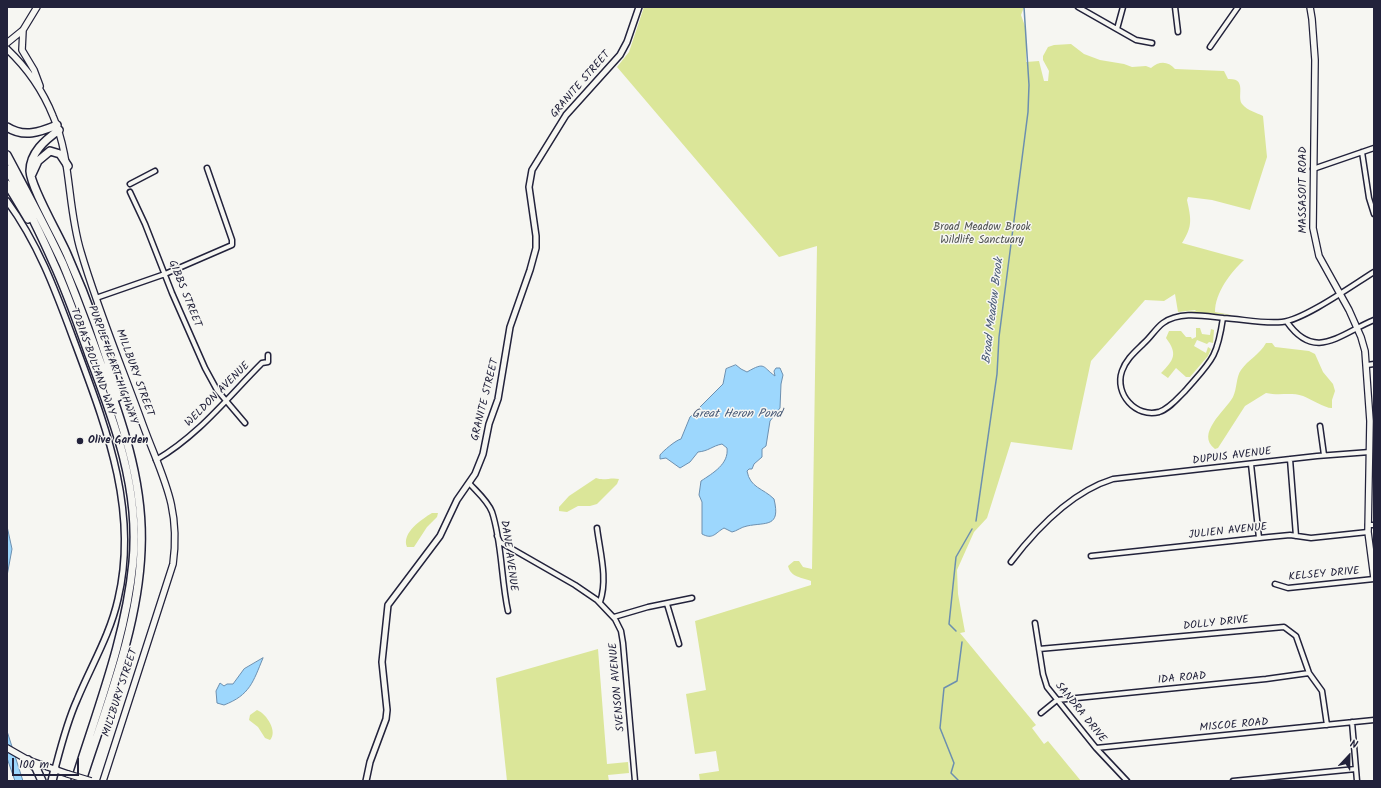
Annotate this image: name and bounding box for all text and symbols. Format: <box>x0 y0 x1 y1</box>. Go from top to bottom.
street label: GRANITE STREET <box>548 49 614 121</box>
street label: MASSASOIT ROAD <box>1297 147 1311 233</box>
park label: Broad Meadow Brook Wildlife Sanctuary <box>933 221 1031 247</box>
water label: Broad Meadow Brook <box>980 257 1008 365</box>
street label: GIBBS STREET <box>165 258 203 330</box>
street label: PURPLE HEART HIGHWAY <box>84 304 140 426</box>
street label: TOBIAS BOLLAND WAY <box>66 307 118 417</box>
street label: MILLBURY STREET <box>112 328 156 418</box>
street label: GRANITE STREET <box>469 357 503 443</box>
street label: WELDON AVENUE <box>183 360 253 430</box>
water label: Great Heron Pond <box>692 408 782 422</box>
place label: Olive Garden <box>88 434 148 448</box>
marker: Olive Garden <box>75 436 85 446</box>
street label: DUPUIS AVENUE <box>1192 446 1272 468</box>
street label: DANE AVENUE <box>496 520 520 592</box>
street label: JULIEN AVENUE <box>1188 521 1268 543</box>
street label: KELSEY DRIVE <box>1288 565 1360 585</box>
street label: DOLLY DRIVE <box>1183 614 1249 634</box>
street label: SVENSON AVENUE <box>608 642 628 732</box>
street label: MILLBURY STREET <box>101 647 141 739</box>
street label: IDA ROAD <box>1157 670 1207 688</box>
street label: SANDRA DRIVE <box>1052 680 1108 746</box>
street label: MISCOE ROAD <box>1199 716 1269 736</box>
text: N <box>1347 735 1360 755</box>
north arrow <box>1329 736 1369 776</box>
scale bar <box>14 750 81 776</box>
text: 100 m <box>19 755 49 774</box>

